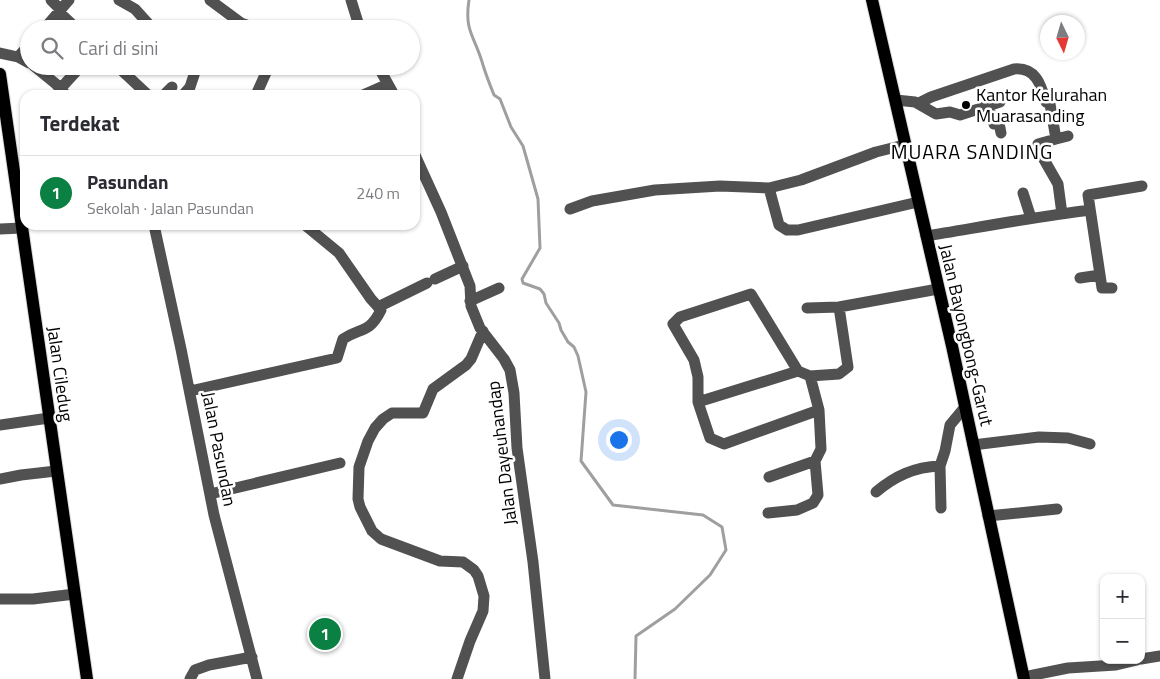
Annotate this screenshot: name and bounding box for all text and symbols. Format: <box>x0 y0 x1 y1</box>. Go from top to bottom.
north arrow <box>1040 15 1085 60</box>
search box <box>20 20 420 75</box>
text: Cari di sini <box>78 33 159 62</box>
icon: search <box>38 34 66 62</box>
place label: Kantor Kelurahan Muarasanding <box>976 81 1107 129</box>
marker: Kantor Kelurahan Muarasanding <box>960 99 972 111</box>
text: Terdekat <box>40 107 120 139</box>
district label: MUARA SANDING <box>891 136 1053 167</box>
text: Pasundan <box>87 167 168 196</box>
text: 1 <box>52 181 60 205</box>
text: 240 m <box>356 181 400 205</box>
text: Sekolah · Jalan Pasundan <box>87 196 254 220</box>
street label: Jalan Bayongbong-Garut <box>932 241 1001 429</box>
street label: Jalan Ciledug <box>40 324 81 424</box>
street label: Jalan Dayeuhandap <box>479 379 524 527</box>
street label: Jalan Pasundan <box>195 389 244 509</box>
your location <box>606 427 632 453</box>
map controls <box>1100 574 1145 664</box>
button: + <box>1100 574 1145 619</box>
pin: 1 <box>309 615 341 653</box>
button: − <box>1100 619 1145 664</box>

